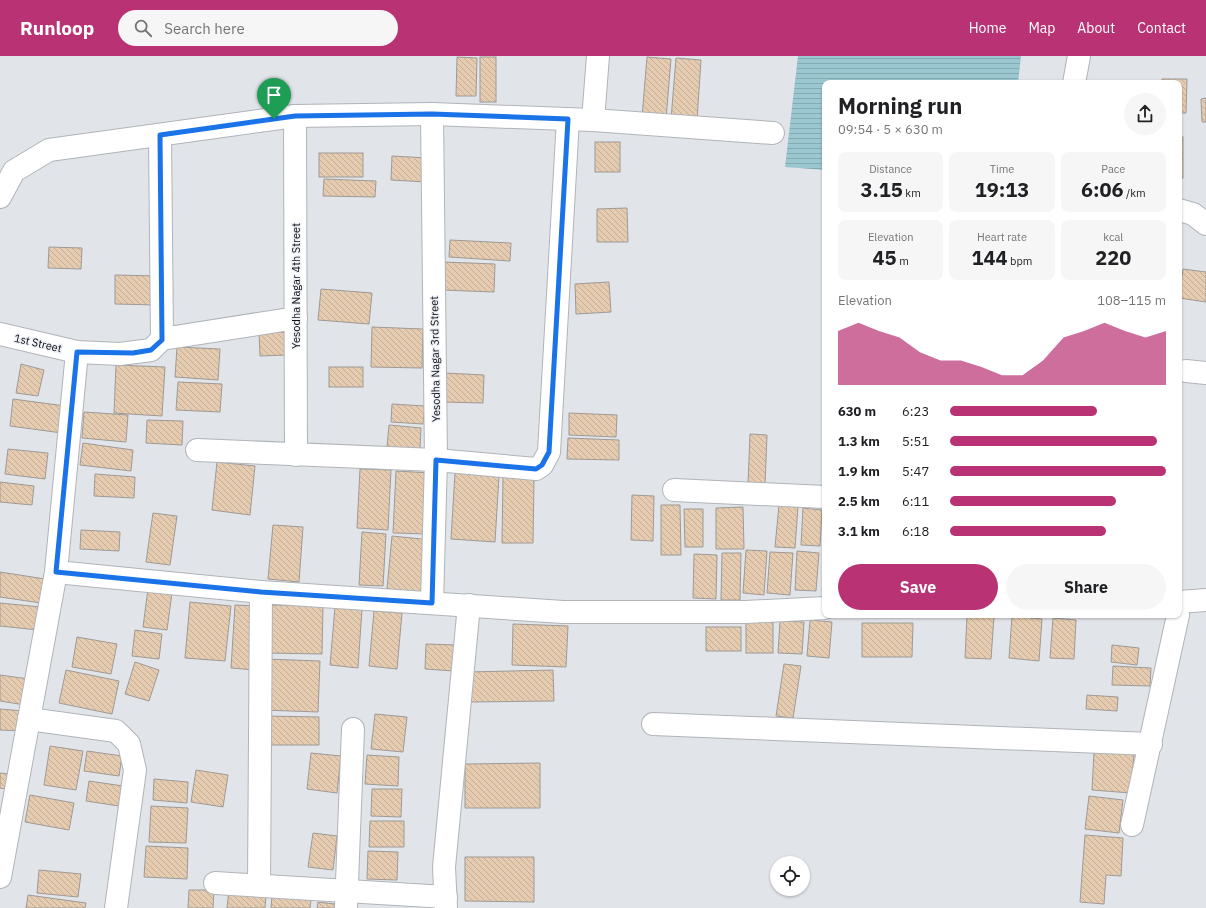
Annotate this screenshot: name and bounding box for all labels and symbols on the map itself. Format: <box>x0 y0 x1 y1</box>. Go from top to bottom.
pin <box>257 78 291 119</box>
street label: Yesodha Nagar 4th Street <box>289 223 303 349</box>
street label: Yesodha Nagar 3rd Street <box>427 296 443 422</box>
street label: 1st Street <box>13 331 63 355</box>

